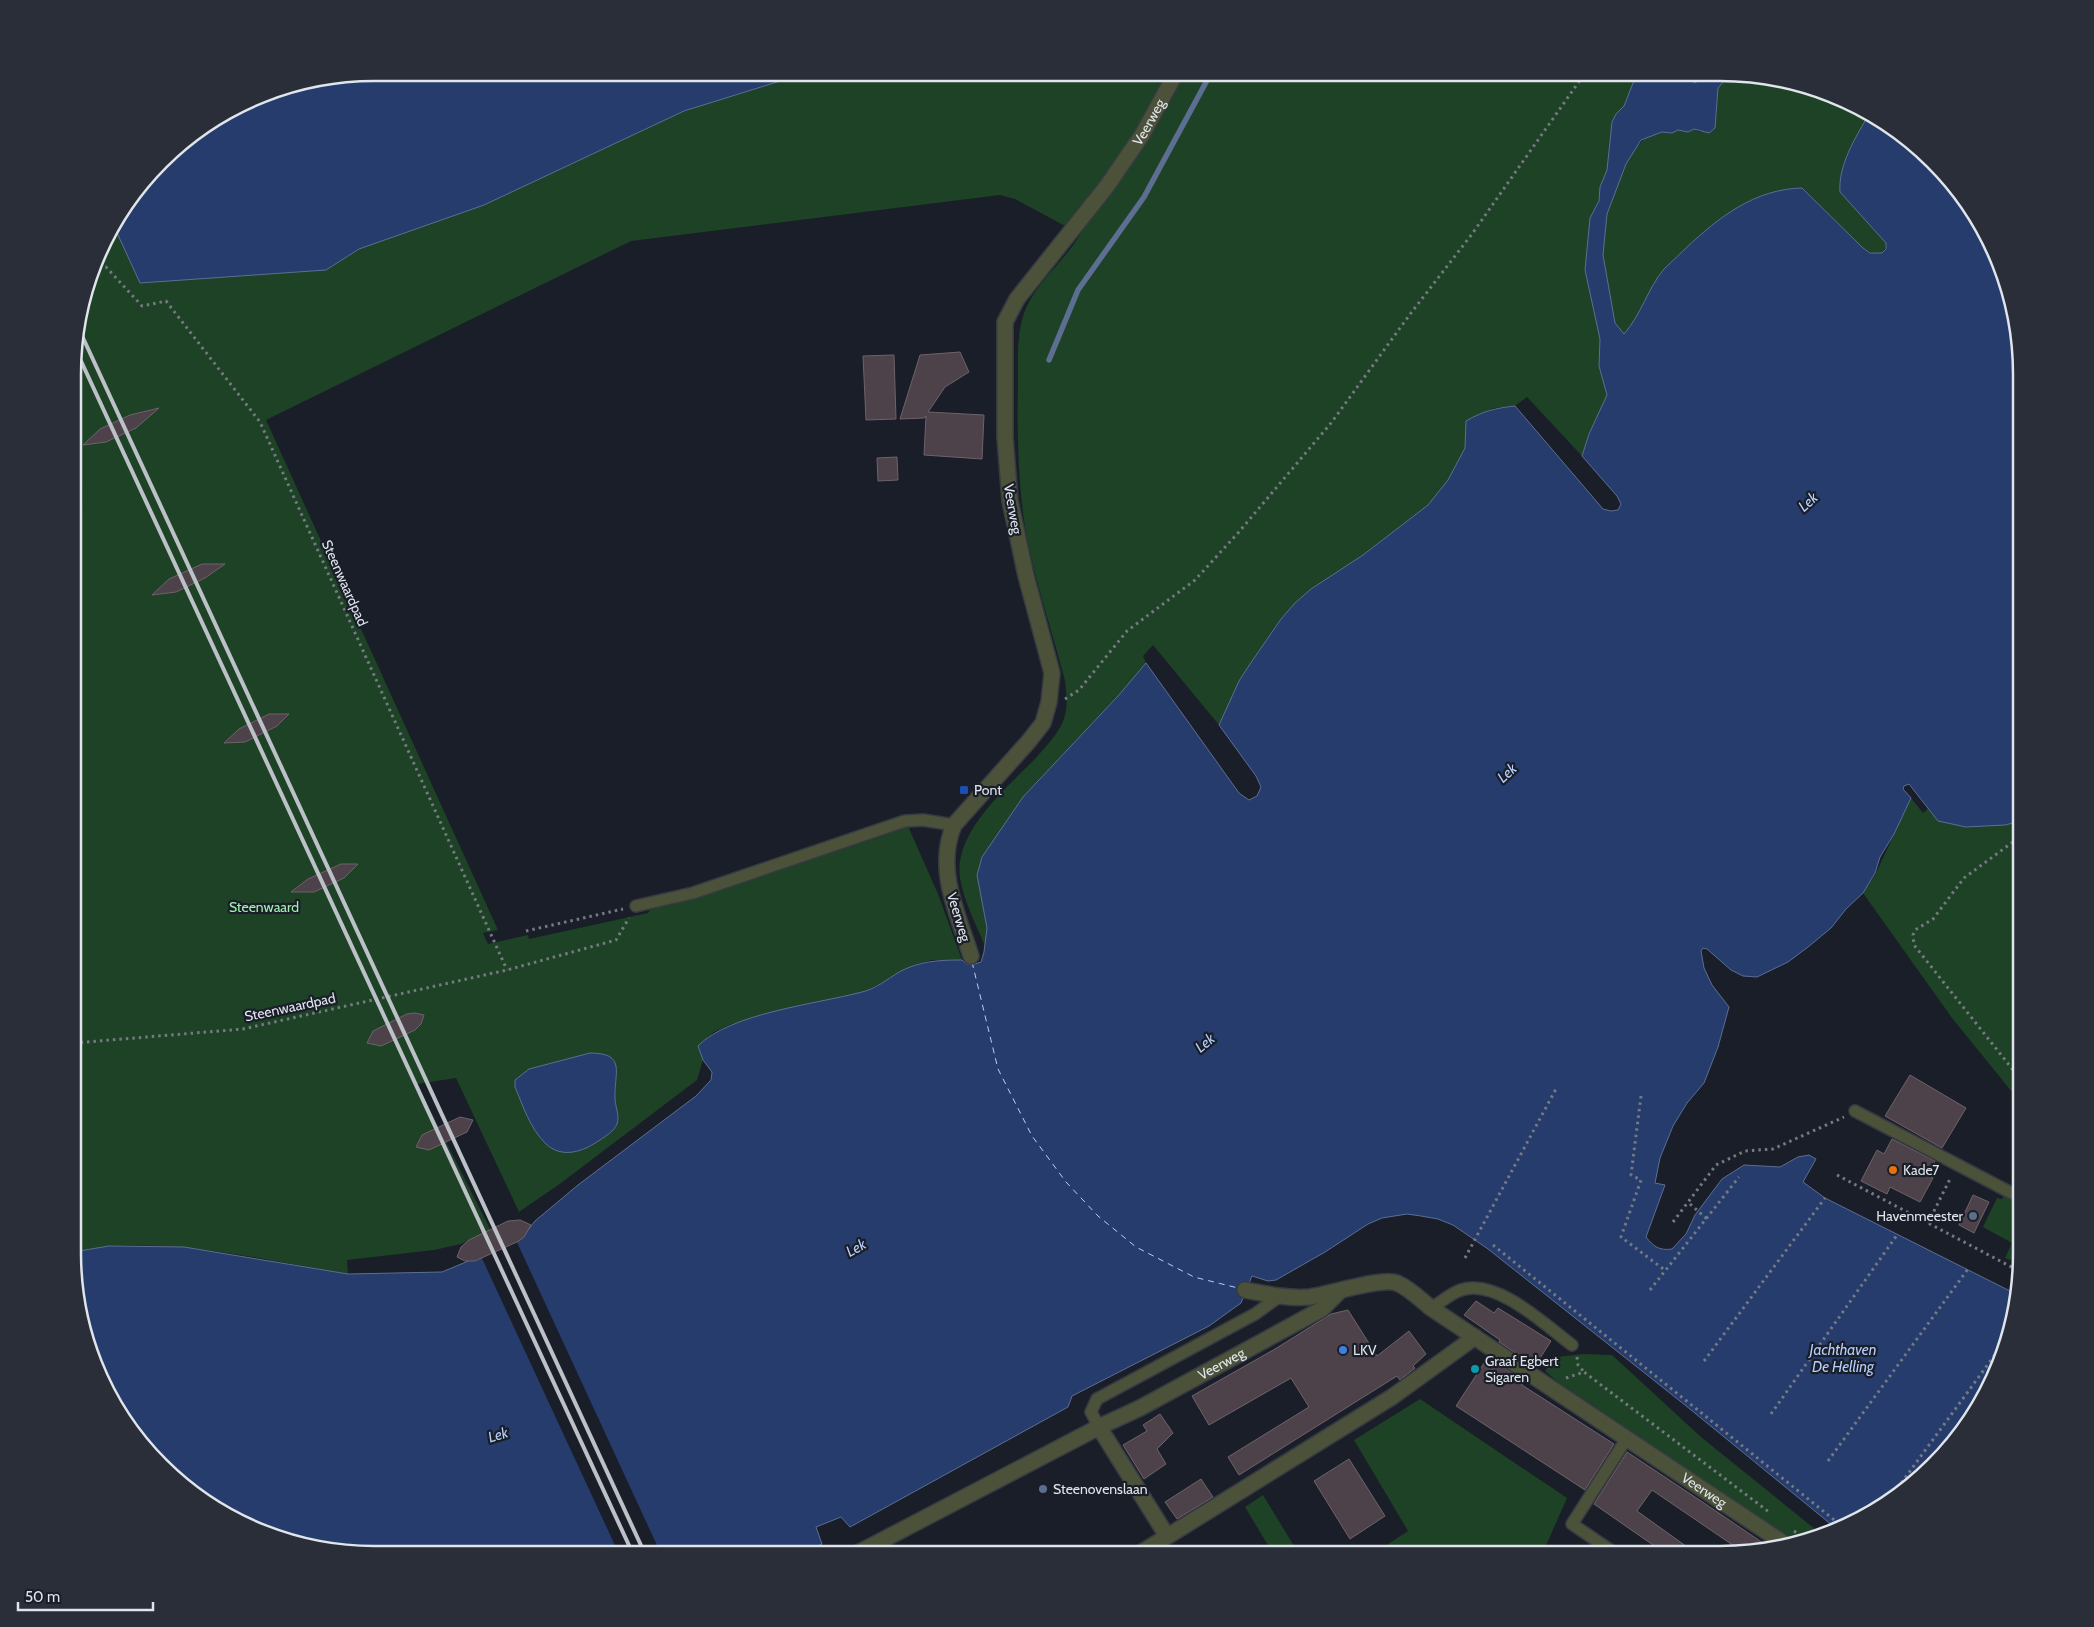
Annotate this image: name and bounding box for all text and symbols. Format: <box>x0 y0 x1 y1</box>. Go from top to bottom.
street label: Veerweg <box>1128 95 1170 149</box>
street label: Veerweg <box>1000 482 1026 537</box>
water label: Lek <box>1795 488 1822 515</box>
street label: Steenwaardpad <box>318 537 372 629</box>
water label: Lek <box>1494 759 1521 786</box>
place label: Pont <box>974 781 1002 799</box>
marker: Pont <box>958 784 970 796</box>
street label: Veerweg <box>943 890 975 945</box>
park label: Steenwaard <box>229 898 299 916</box>
street label: Steenwaardpad <box>243 989 337 1025</box>
water label: Lek <box>1192 1029 1219 1056</box>
place label: Kade7 <box>1903 1161 1939 1179</box>
marker: Kade7 <box>1887 1164 1899 1176</box>
place label: Havenmeester <box>1876 1207 1964 1225</box>
marker: Havenmeester <box>1967 1210 1979 1222</box>
water label: Lek <box>843 1235 870 1261</box>
place label: LKV <box>1353 1341 1377 1359</box>
water label: Jachthaven De Helling <box>1808 1341 1876 1376</box>
street label: Veerweg <box>1195 1343 1249 1384</box>
marker: LKV <box>1337 1344 1349 1356</box>
place label: Graaf Egbert Sigaren <box>1485 1352 1559 1386</box>
marker: Graaf Egbert Sigaren <box>1469 1363 1481 1375</box>
water label: Lek <box>486 1423 511 1447</box>
street label: Veerweg <box>1678 1469 1731 1512</box>
place label: Steenovenslaan <box>1053 1480 1148 1498</box>
marker: Steenovenslaan <box>1037 1483 1049 1495</box>
scale bar <box>18 1580 152 1612</box>
text: 50 m <box>25 1588 60 1606</box>

